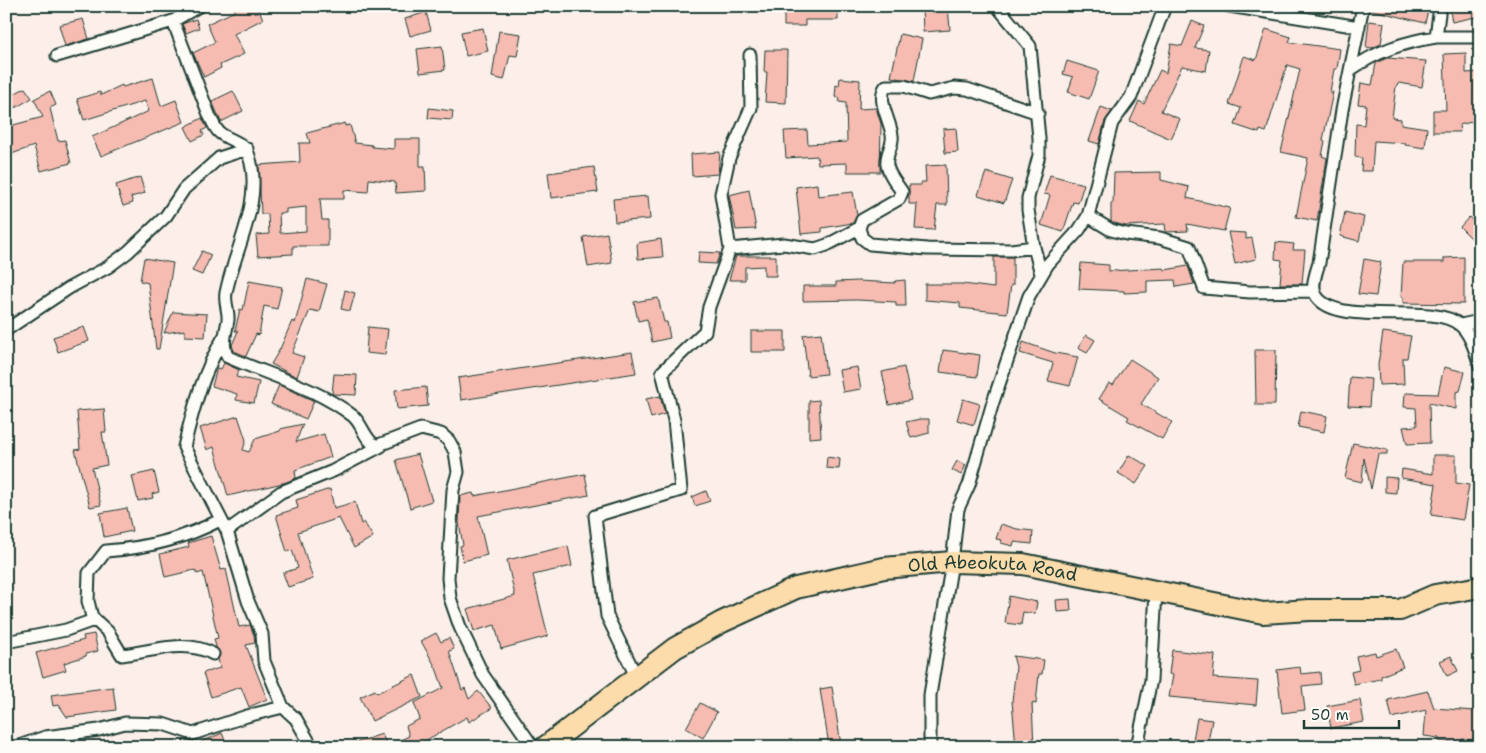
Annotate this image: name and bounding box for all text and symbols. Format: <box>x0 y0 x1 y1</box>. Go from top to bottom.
street label: Old Abeokuta Road <box>907 550 1079 587</box>
scale bar <box>1304 698 1398 730</box>
text: 50 m <box>1311 705 1349 725</box>

